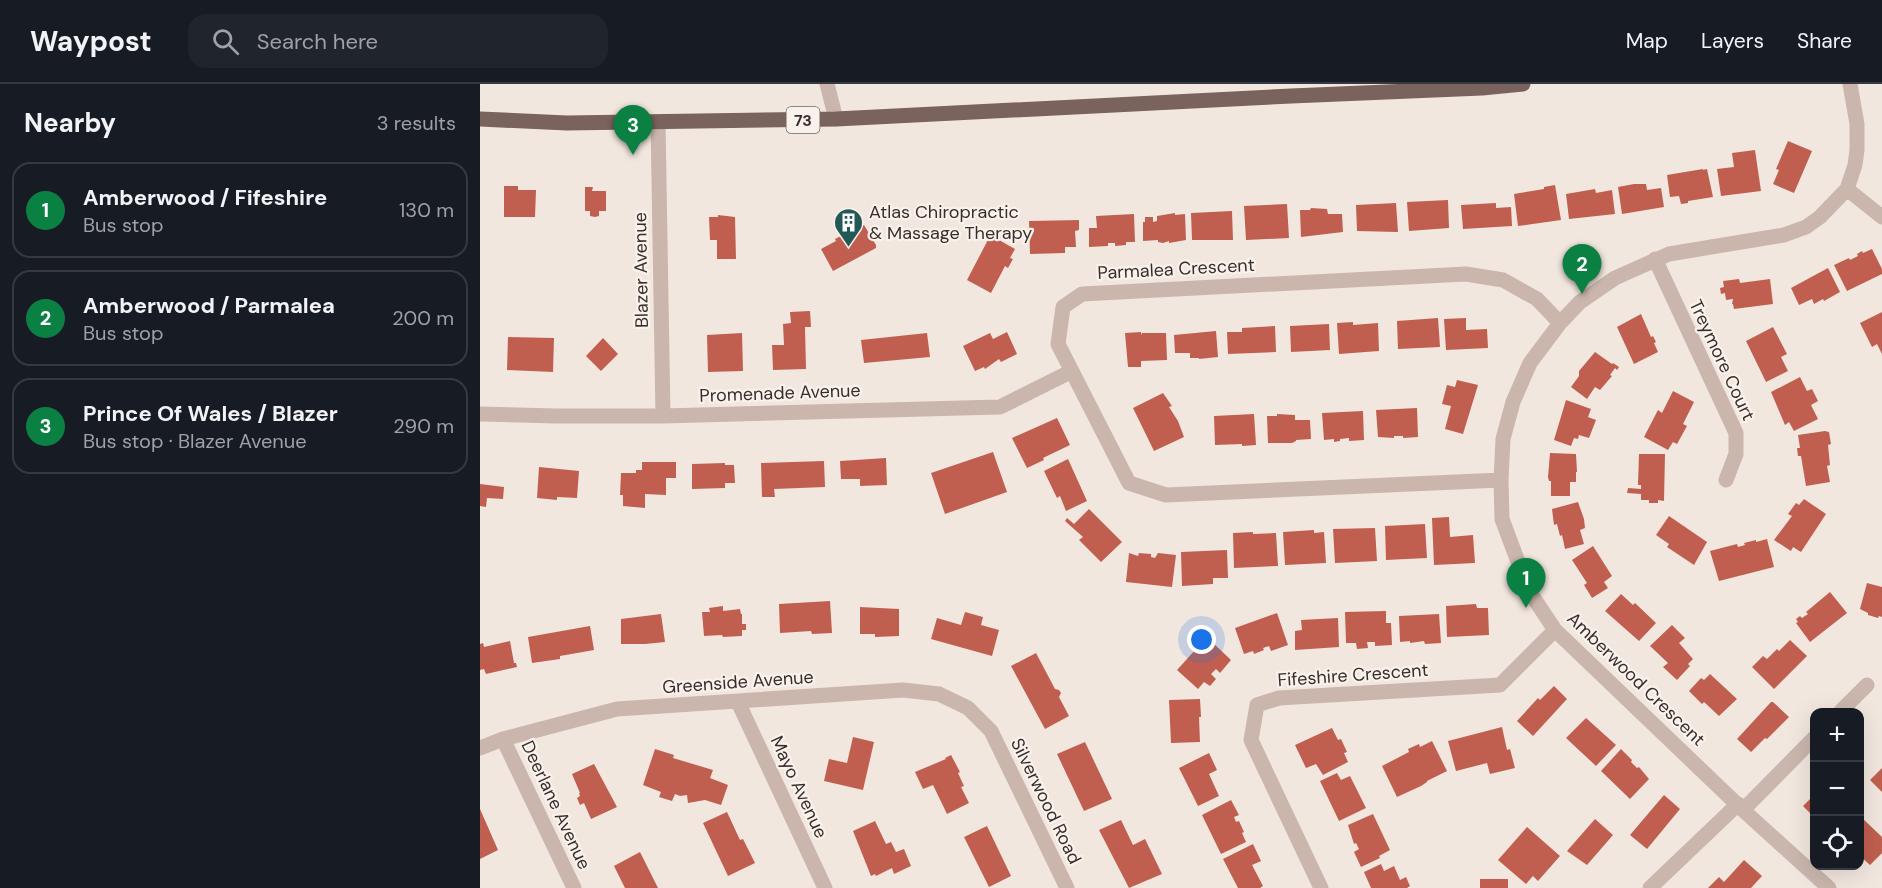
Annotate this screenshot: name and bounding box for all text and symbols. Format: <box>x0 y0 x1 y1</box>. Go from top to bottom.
search box <box>188 14 608 68</box>
text: Waypost <box>30 23 152 60</box>
icon: search <box>209 25 242 58</box>
text: Search here <box>257 27 378 56</box>
text: Map <box>1626 27 1668 55</box>
text: Layers <box>1701 27 1764 55</box>
text: Share <box>1797 27 1852 55</box>
text: Nearby <box>24 106 116 140</box>
pin: 3 <box>614 106 652 155</box>
road number: 73 <box>786 107 820 133</box>
text: 3 results <box>377 110 456 136</box>
text: Amberwood / Fifeshire <box>83 183 327 212</box>
text: 1 <box>42 197 49 223</box>
text: 130 m <box>399 197 454 223</box>
place label: Atlas Chiropractic & Massage Therapy <box>869 200 1032 245</box>
building icon: Atlas Chiropractic & Massage Therapy <box>832 206 864 248</box>
text: Bus stop <box>83 212 163 238</box>
street label: Blazer Avenue <box>628 212 654 328</box>
pin: 2 <box>1562 244 1602 294</box>
street label: Parmalea Crescent <box>1097 253 1255 285</box>
text: Amberwood / Parmalea <box>83 291 335 320</box>
street label: Treymore Court <box>1683 296 1761 424</box>
text: 2 <box>40 305 51 331</box>
text: 200 m <box>392 305 454 331</box>
text: Bus stop <box>83 320 163 346</box>
street label: Promenade Avenue <box>699 378 861 408</box>
text: Prince Of Wales / Blazer <box>83 399 338 428</box>
text: 3 <box>39 413 52 439</box>
text: 290 m <box>393 413 454 439</box>
text: Bus stop · Blazer Avenue <box>83 428 307 454</box>
pin: 1 <box>1506 558 1546 608</box>
street label: Amberwood Crescent <box>1562 607 1710 751</box>
your location <box>1187 625 1216 654</box>
street label: Fifeshire Crescent <box>1277 658 1429 692</box>
street label: Greenside Avenue <box>662 665 814 699</box>
map controls <box>1810 708 1864 870</box>
button: + <box>1810 708 1864 762</box>
street label: Mayo Avenue <box>765 732 833 842</box>
street label: Silverwood Road <box>1005 734 1087 868</box>
street label: Deerlane Avenue <box>516 737 596 873</box>
button: − <box>1810 762 1864 816</box>
button: locate <box>1810 816 1864 870</box>

